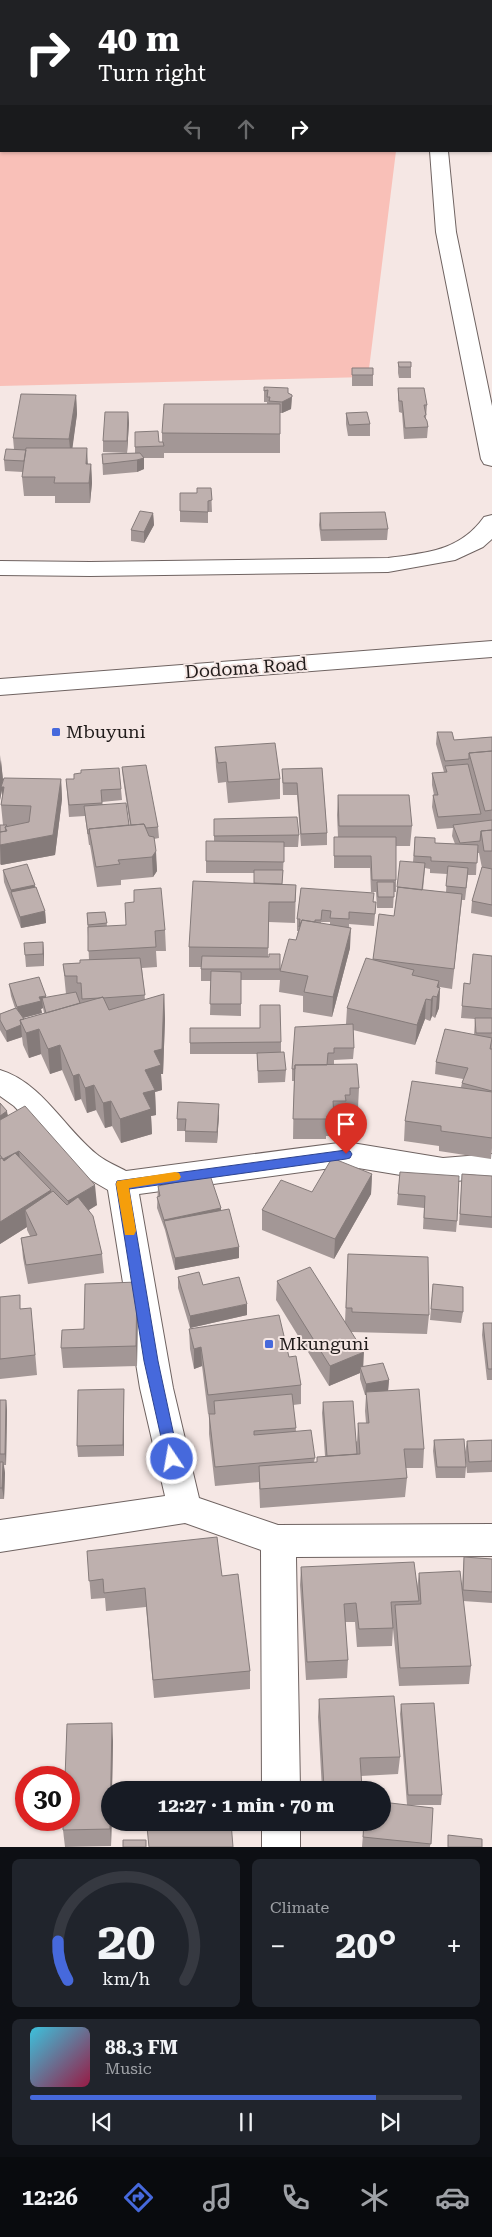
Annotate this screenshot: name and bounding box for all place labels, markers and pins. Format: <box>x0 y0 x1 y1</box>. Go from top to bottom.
place label: Mbuyuni <box>66 721 146 742</box>
marker: Mbuyuni <box>50 726 62 738</box>
pin <box>325 1103 367 1154</box>
place label: Mkunguni <box>279 1333 369 1354</box>
marker: Mkunguni <box>263 1338 275 1350</box>

